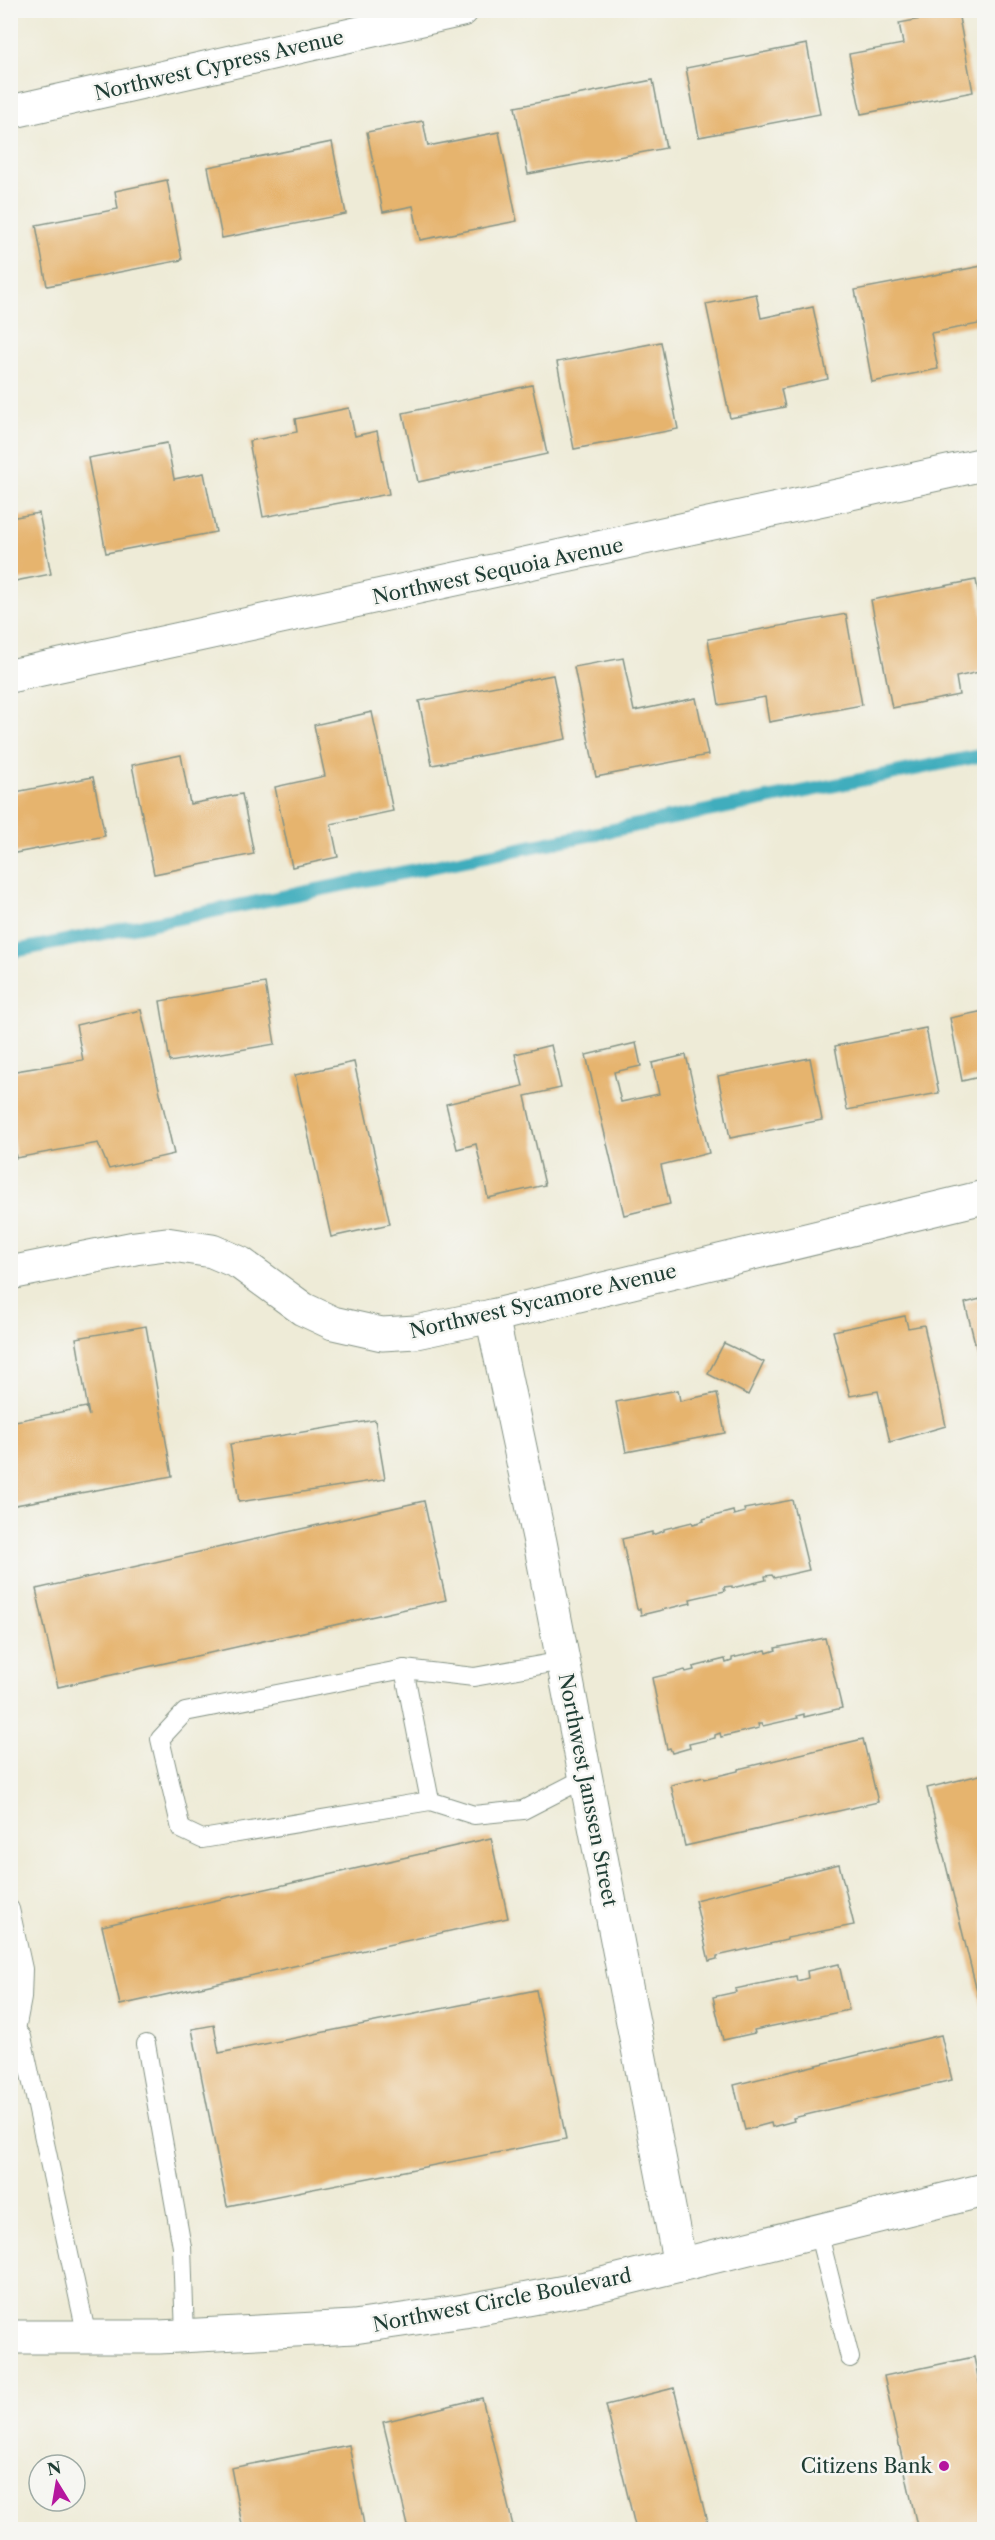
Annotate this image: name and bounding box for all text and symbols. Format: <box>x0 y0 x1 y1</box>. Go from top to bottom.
street label: Northwest Cypress Avenue <box>92 25 346 105</box>
street label: Northwest Sequoia Avenue <box>370 533 626 609</box>
street label: Northwest Sycamore Avenue <box>407 1259 679 1343</box>
street label: Northwest Janssen Street <box>554 1671 622 1909</box>
street label: Northwest Circle Boulevard <box>371 2263 633 2337</box>
north arrow <box>27 2453 87 2513</box>
place label: Citizens Bank <box>801 2454 933 2478</box>
text: N <box>45 2457 63 2479</box>
marker: Citizens Bank <box>937 2459 951 2473</box>

